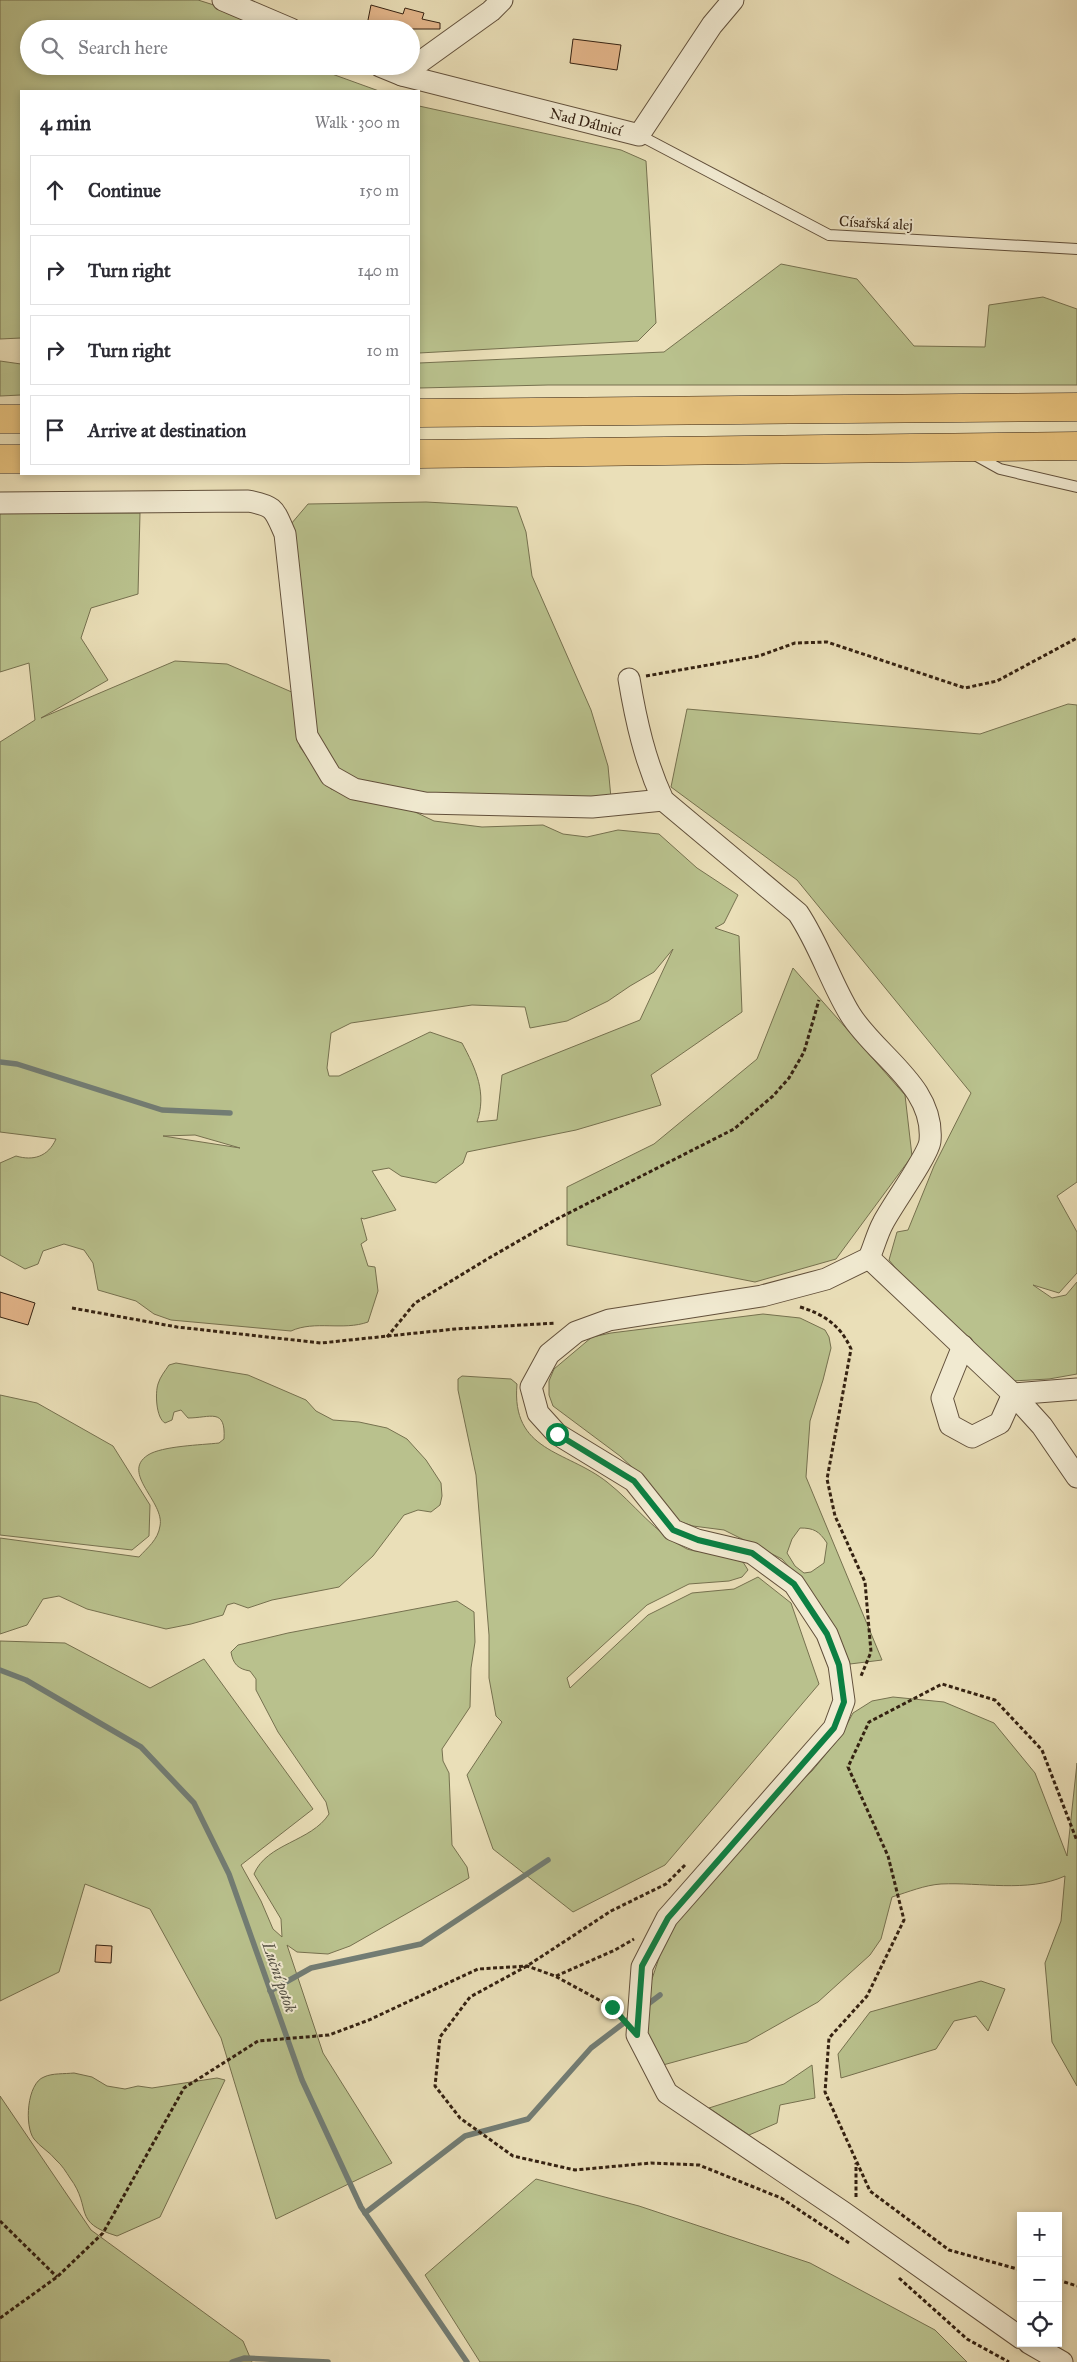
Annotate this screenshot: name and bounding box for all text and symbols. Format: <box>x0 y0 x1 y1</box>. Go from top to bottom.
search box <box>20 20 420 75</box>
icon: search <box>38 34 66 62</box>
text: Search here <box>78 36 168 59</box>
street label: Nad Dálnicí <box>548 104 625 140</box>
text: 4 min <box>40 110 91 136</box>
text: Walk · 300 m <box>315 113 400 132</box>
icon: ahead <box>41 176 69 204</box>
text: Continue <box>88 179 161 202</box>
text: 150 m <box>359 181 399 200</box>
street label: Císařská alej <box>839 212 913 234</box>
icon: right <box>41 256 69 284</box>
text: Turn right <box>88 259 171 282</box>
text: 140 m <box>358 261 399 280</box>
icon: right <box>41 336 69 364</box>
text: Turn right <box>88 339 171 362</box>
text: 10 m <box>367 341 399 360</box>
icon: arrive <box>41 416 69 444</box>
text: Arrive at destination <box>88 419 246 442</box>
route start <box>546 1423 569 1446</box>
water label: Luční potok <box>257 1938 300 2015</box>
route end <box>601 1996 624 2019</box>
map controls <box>1017 2212 1062 2347</box>
button: + <box>1017 2212 1062 2257</box>
button: − <box>1017 2257 1062 2302</box>
button: locate <box>1017 2302 1062 2347</box>

